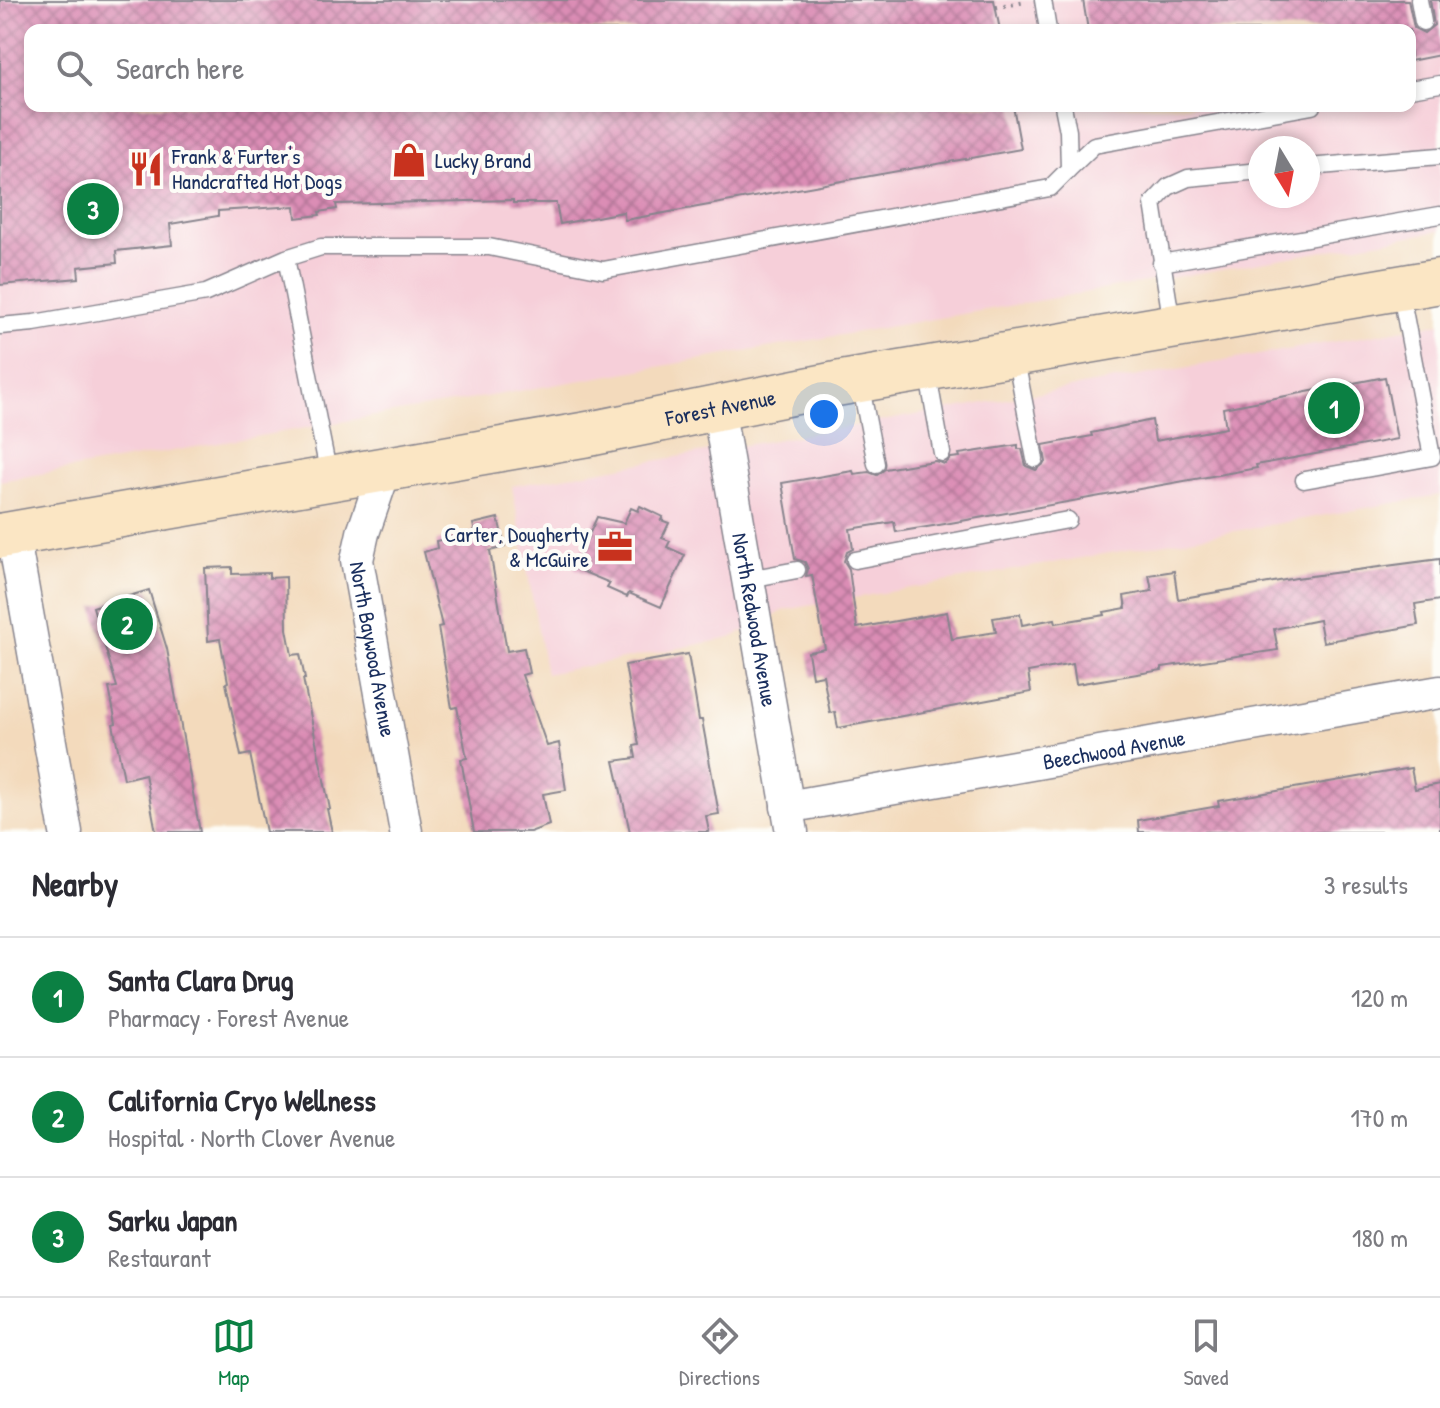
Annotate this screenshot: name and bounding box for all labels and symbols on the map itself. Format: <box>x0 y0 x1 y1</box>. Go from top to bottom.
north arrow <box>1248 136 1320 208</box>
place label: Frank & Furter's Handcrafted Hot Dogs <box>171 141 342 196</box>
shop icon: Lucky Brand <box>390 141 428 179</box>
place label: Lucky Brand <box>435 145 531 175</box>
restaurant icon: Frank & Furter's Handcrafted Hot Dogs <box>127 150 165 188</box>
pin: 3 <box>67 179 119 239</box>
pin: 1 <box>1308 378 1360 438</box>
street label: Forest Avenue <box>662 382 778 433</box>
your location <box>804 394 844 434</box>
place label: Carter, Dougherty & McGuire <box>444 519 589 574</box>
office icon: Carter, Dougherty & McGuire <box>596 528 634 566</box>
street label: North Redwood Avenue <box>725 531 785 709</box>
street label: North Baywood Avenue <box>343 559 404 739</box>
pin: 2 <box>101 594 153 654</box>
street label: Beechwood Avenue <box>1040 722 1188 777</box>

